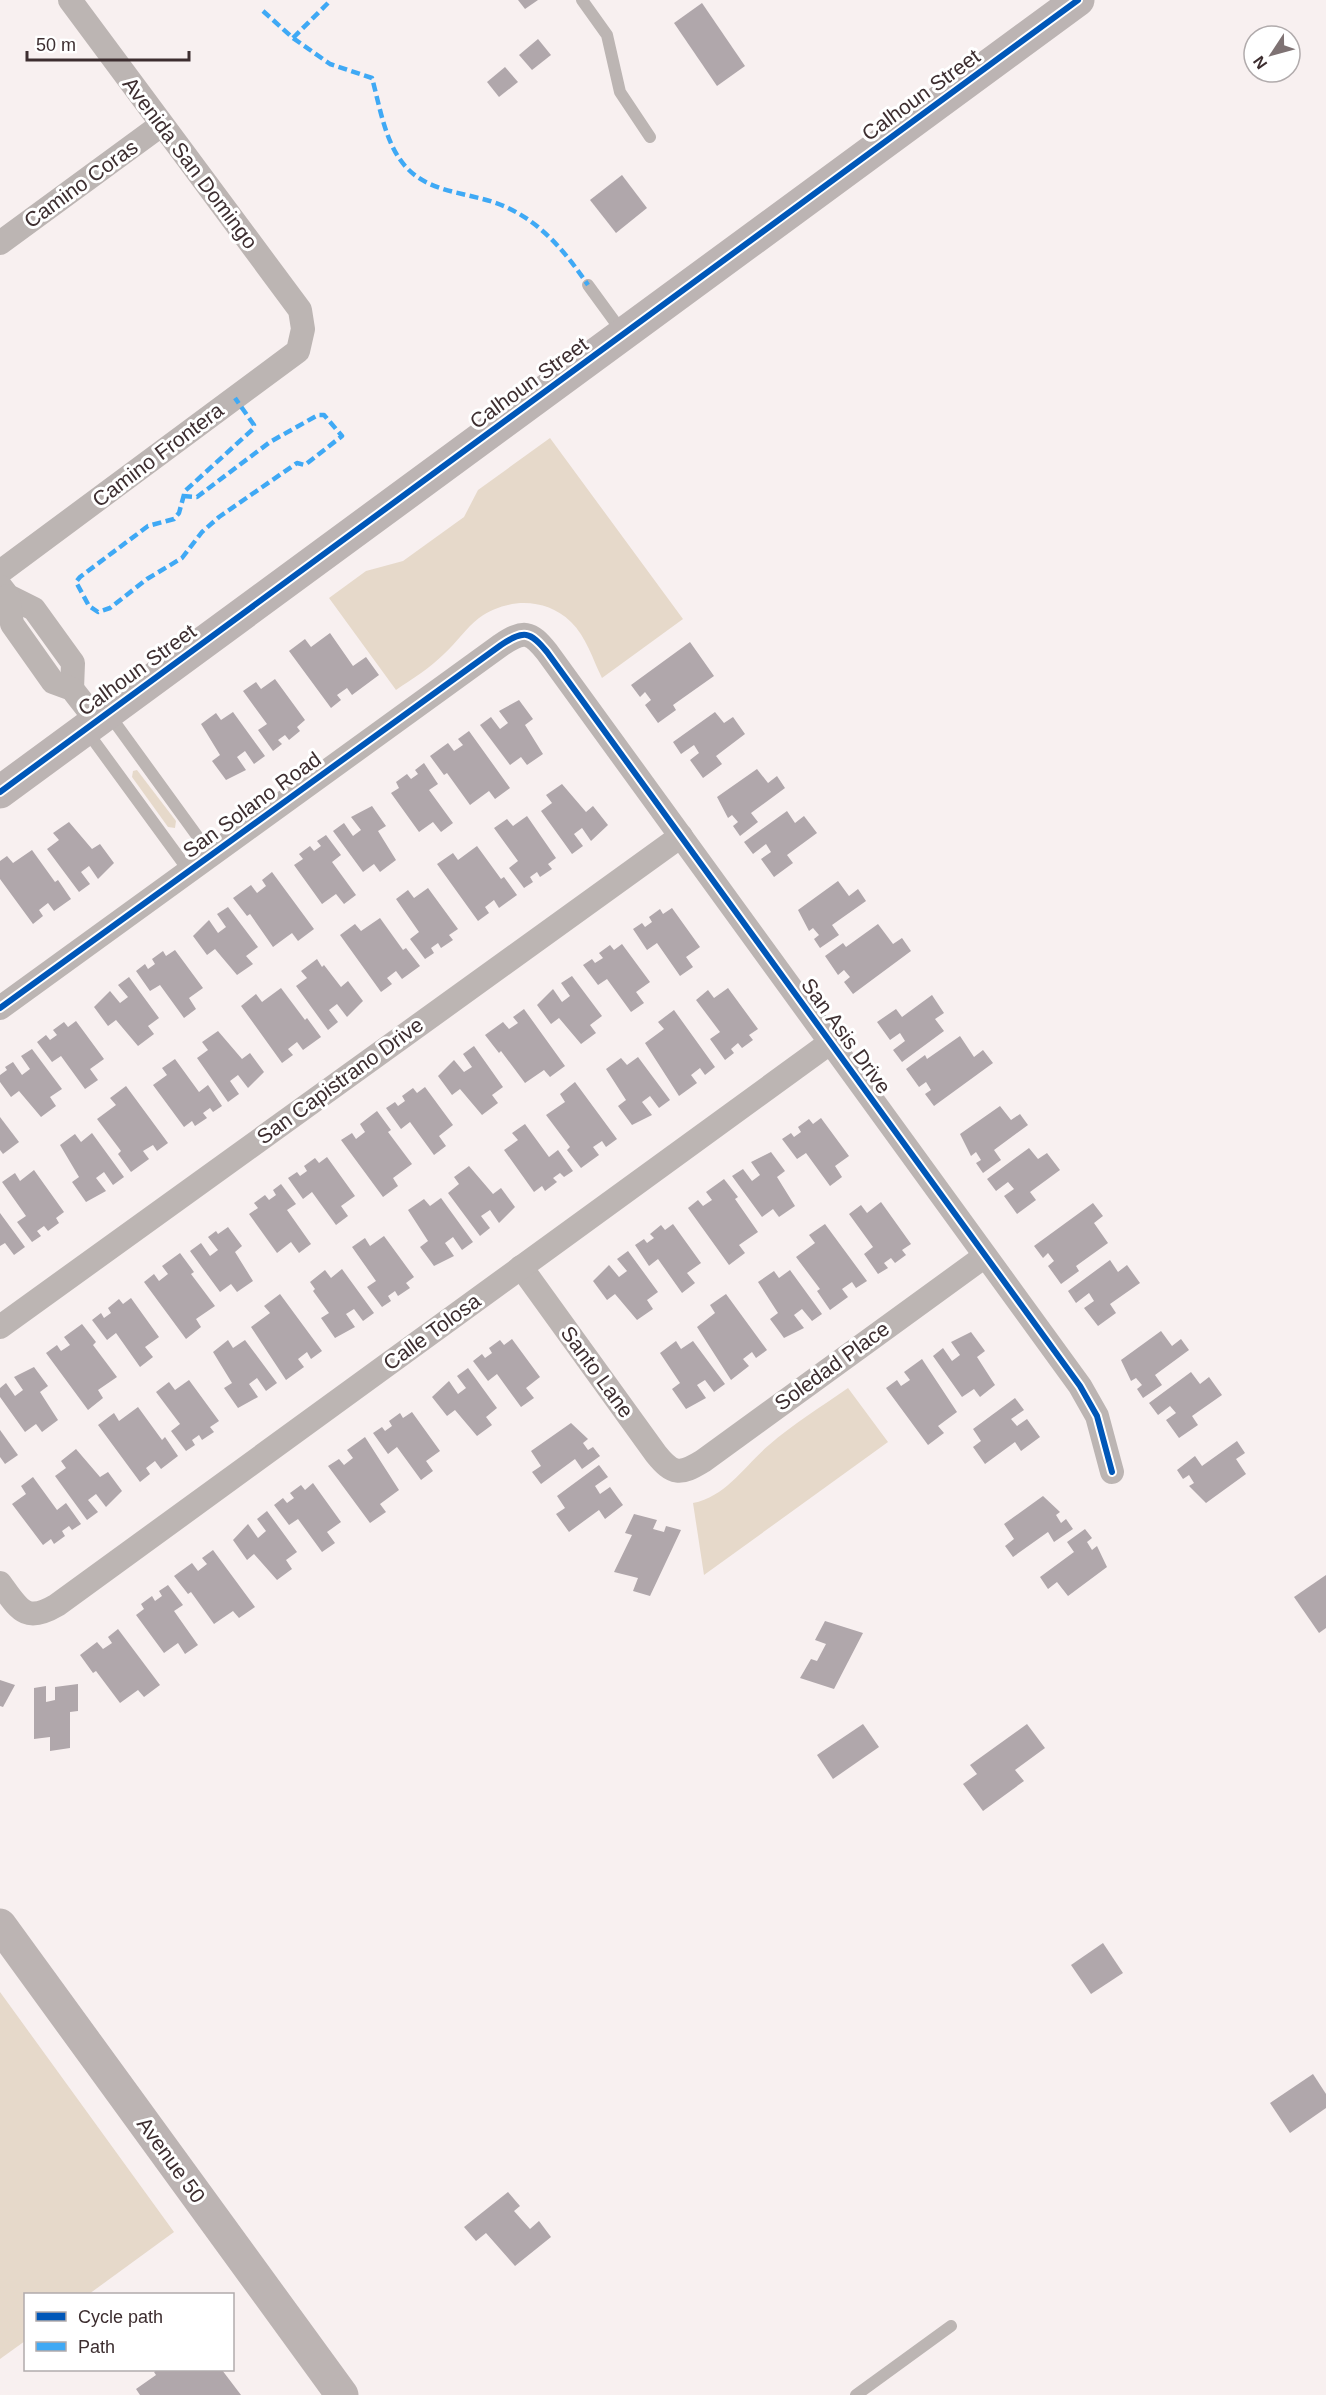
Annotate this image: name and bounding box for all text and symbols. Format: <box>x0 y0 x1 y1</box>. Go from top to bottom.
scale bar <box>27 24 189 62</box>
north arrow <box>1242 24 1302 84</box>
text: 50 m <box>36 35 76 55</box>
street label: Calhoun Street <box>857 44 984 145</box>
text: N <box>1250 53 1271 72</box>
street label: Avenida San Domingo <box>118 72 262 253</box>
street label: Camino Coras <box>20 135 142 232</box>
street label: Calhoun Street <box>465 332 592 433</box>
street label: Camino Frontera <box>88 398 228 511</box>
street label: Calhoun Street <box>73 619 200 720</box>
street label: San Solano Road <box>178 747 325 862</box>
street label: San Asis Drive <box>797 974 896 1098</box>
street label: San Capistrano Drive <box>252 1013 427 1149</box>
street label: Calle Tolosa <box>379 1289 485 1374</box>
street label: Soledad Place <box>770 1316 893 1415</box>
street label: Santo Lane <box>557 1321 638 1422</box>
street label: Avenue 50 <box>133 2112 210 2207</box>
legend <box>24 2293 234 2371</box>
text: Cycle path <box>78 2307 163 2327</box>
text: Path <box>78 2337 115 2357</box>

